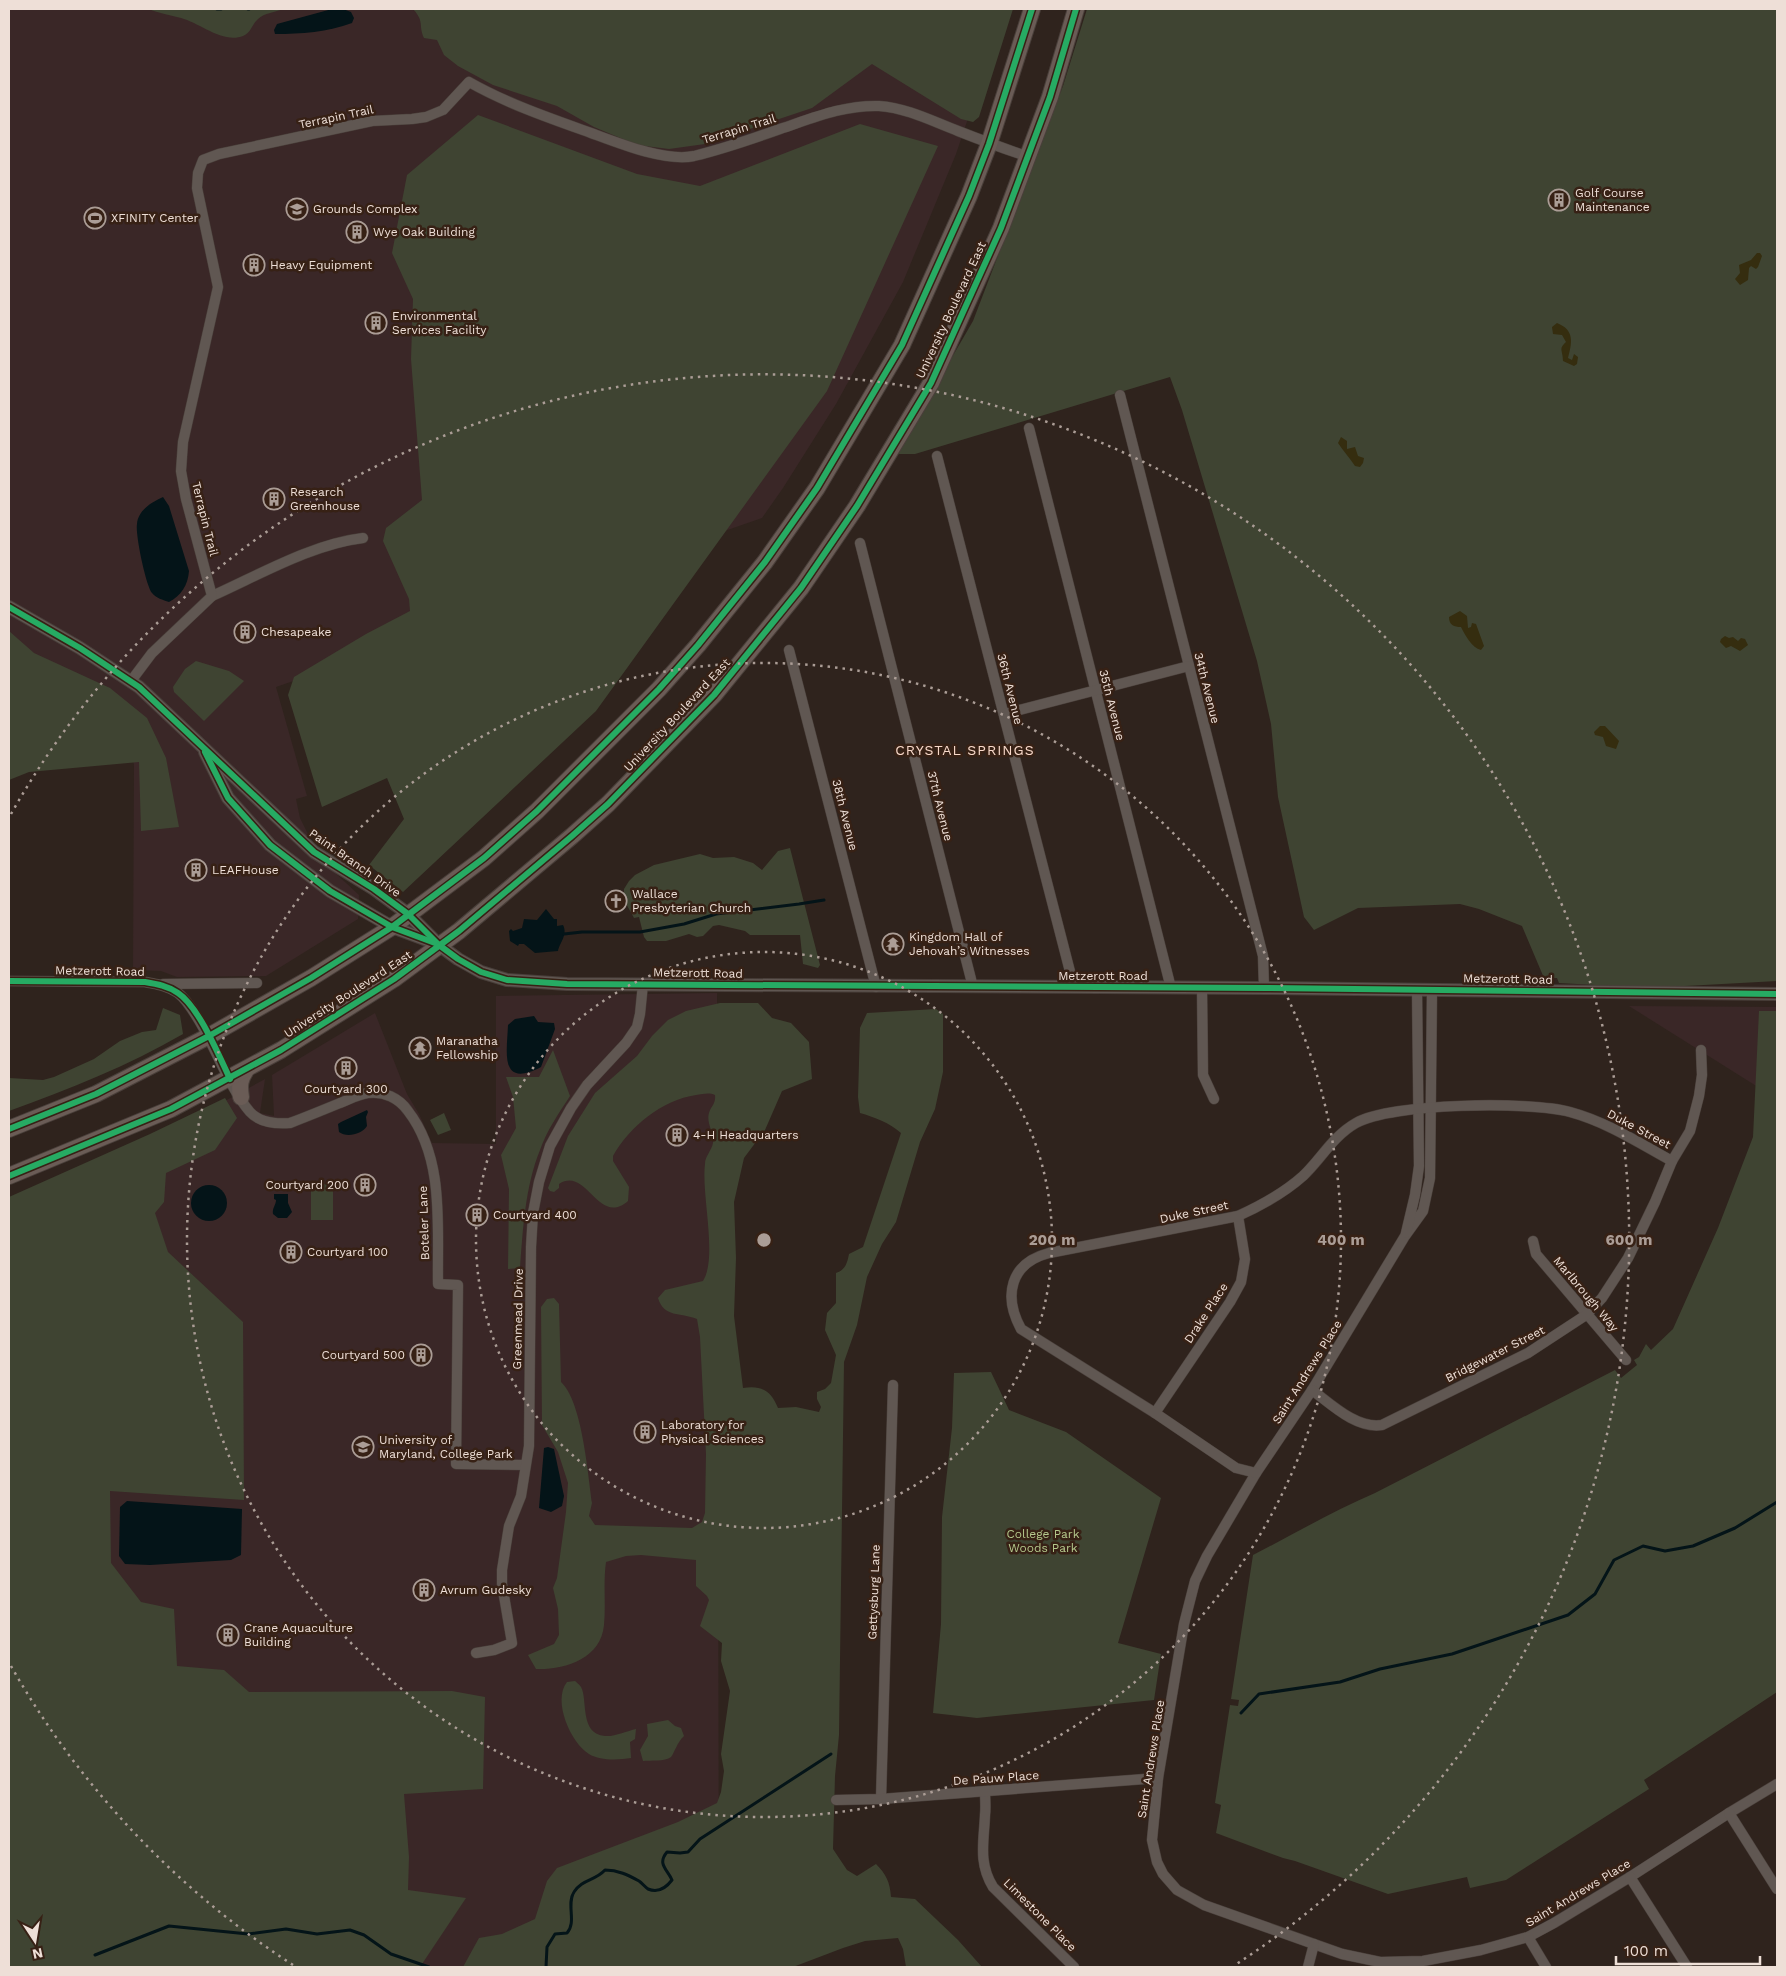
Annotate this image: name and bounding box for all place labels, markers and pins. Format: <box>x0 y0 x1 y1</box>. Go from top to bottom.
place label: Golf Course Maintenance <box>1575 186 1650 214</box>
building icon: Golf Course Maintenance <box>1547 188 1571 212</box>
school or university icon: Grounds Complex <box>285 197 309 221</box>
place label: Grounds Complex <box>313 202 418 216</box>
sports icon: XFINITY Center <box>83 206 107 230</box>
place label: XFINITY Center <box>111 211 199 225</box>
building icon: Wye Oak Building <box>345 220 369 244</box>
place label: Wye Oak Building <box>373 225 475 239</box>
building icon: Heavy Equipment <box>242 253 266 277</box>
place label: Heavy Equipment <box>270 258 372 272</box>
place label: Environmental Services Facility <box>392 309 487 337</box>
building icon: Environmental Services Facility <box>364 311 388 335</box>
place label: Research Greenhouse <box>290 485 360 513</box>
building icon: Research Greenhouse <box>262 487 286 511</box>
building icon: Chesapeake <box>233 620 257 644</box>
place label: Chesapeake <box>261 625 332 639</box>
building icon: LEAFHouse <box>184 858 208 882</box>
place label: LEAFHouse <box>212 863 279 877</box>
place label: Wallace Presbyterian Church <box>632 887 751 915</box>
church icon: Wallace Presbyterian Church <box>604 889 628 913</box>
place label: Kingdom Hall of Jehovah’s Witnesses <box>909 930 1030 958</box>
temple icon: Kingdom Hall of Jehovah’s Witnesses <box>881 932 905 956</box>
place label: Maranatha Fellowship <box>436 1034 498 1062</box>
temple icon: Maranatha Fellowship <box>408 1036 432 1060</box>
building icon: Courtyard 300 <box>334 1056 358 1080</box>
place label: Courtyard 300 <box>304 1082 388 1096</box>
building icon: 4-H Headquarters <box>665 1123 689 1147</box>
place label: 4-H Headquarters <box>693 1128 798 1142</box>
building icon: Courtyard 200 <box>353 1173 377 1197</box>
place label: Courtyard 200 <box>266 1178 349 1192</box>
building icon: Courtyard 400 <box>465 1203 489 1227</box>
place label: Courtyard 400 <box>493 1208 577 1222</box>
centre of rings <box>755 1231 773 1249</box>
building icon: Courtyard 100 <box>279 1240 303 1264</box>
place label: Courtyard 100 <box>307 1245 388 1259</box>
building icon: Courtyard 500 <box>409 1343 433 1367</box>
place label: Courtyard 500 <box>322 1348 405 1362</box>
place label: Laboratory for Physical Sciences <box>661 1418 764 1446</box>
building icon: Laboratory for Physical Sciences <box>633 1420 657 1444</box>
place label: University of Maryland, College Park <box>379 1433 513 1461</box>
school or university icon: University of Maryland, College Park <box>351 1435 375 1459</box>
building icon: Avrum Gudesky <box>412 1578 436 1602</box>
place label: Avrum Gudesky <box>440 1583 532 1597</box>
place label: Crane Aquaculture Building <box>244 1621 353 1649</box>
building icon: Crane Aquaculture Building <box>216 1623 240 1647</box>

